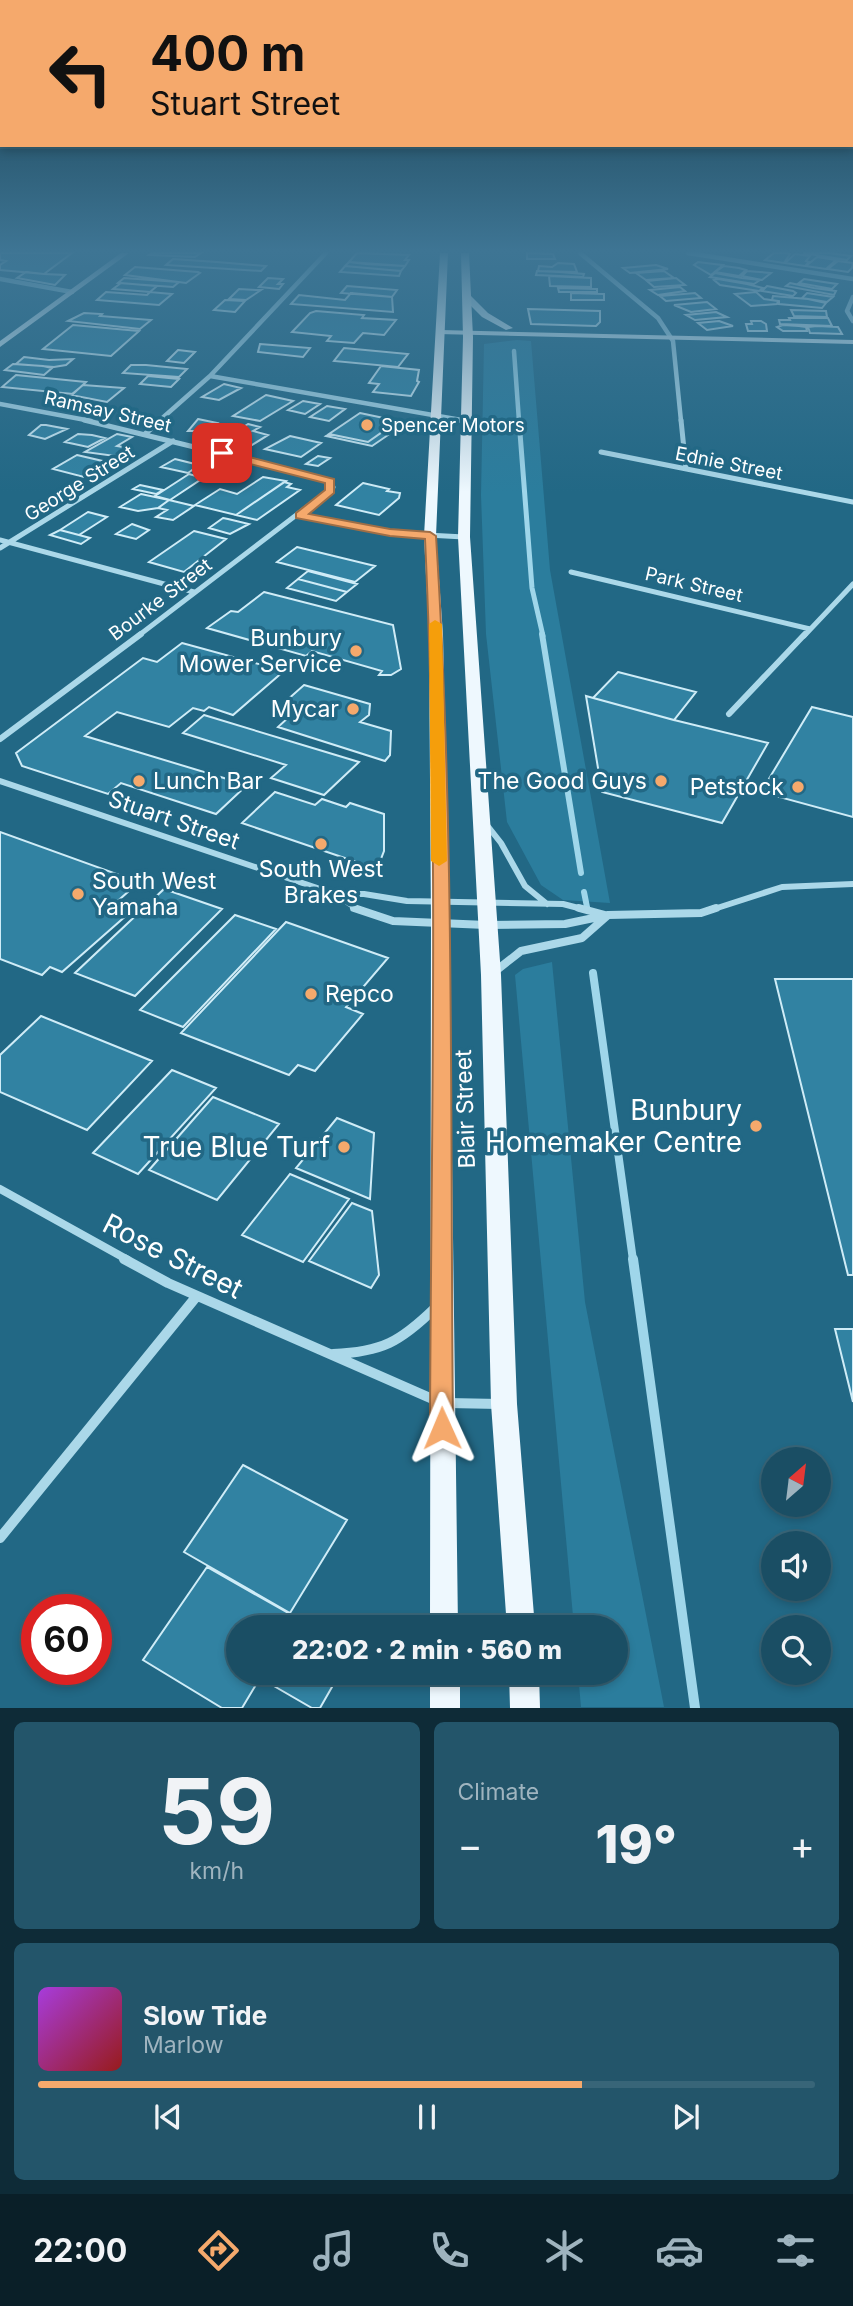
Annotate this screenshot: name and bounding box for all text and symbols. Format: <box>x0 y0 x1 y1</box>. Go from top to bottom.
text: 400 m <box>150 24 306 83</box>
icon: left <box>35 28 126 119</box>
text: Stuart Street <box>150 84 340 123</box>
street label: Ramsay Street <box>42 386 174 437</box>
place label: Spencer Motors <box>381 414 525 437</box>
marker: Spencer Motors <box>359 417 375 433</box>
pin <box>192 423 252 483</box>
icon: arrive <box>203 434 241 472</box>
street label: George Street <box>20 441 138 526</box>
street label: Ednie Street <box>673 442 785 485</box>
street label: Bourke Street <box>104 553 216 645</box>
street label: Park Street <box>643 562 745 607</box>
place label: Bunbury Mower Service <box>179 624 342 678</box>
marker: Bunbury Mower Service <box>348 643 364 659</box>
place label: Mycar <box>271 695 339 723</box>
marker: Mycar <box>345 701 361 717</box>
place label: Lunch Bar <box>153 767 263 795</box>
place label: The Good Guys <box>478 767 647 795</box>
marker: Lunch Bar <box>131 773 147 789</box>
marker: The Good Guys <box>653 773 669 789</box>
place label: Petstock <box>690 773 784 801</box>
marker: Petstock <box>790 779 806 795</box>
street label: Stuart Street <box>105 785 244 856</box>
marker: South West Brakes <box>313 836 329 852</box>
place label: South West Brakes <box>259 855 384 909</box>
place label: South West Yamaha <box>92 867 217 921</box>
marker: South West Yamaha <box>70 886 86 902</box>
place label: Repco <box>325 980 394 1008</box>
marker: Repco <box>303 986 319 1002</box>
street label: Blair Street <box>449 1049 481 1169</box>
place label: Bunbury Homemaker Centre <box>485 1093 742 1159</box>
marker: Bunbury Homemaker Centre <box>748 1118 764 1134</box>
place label: True Blue Turf <box>142 1130 330 1164</box>
marker: True Blue Turf <box>336 1139 352 1155</box>
street label: Rose Street <box>97 1206 249 1306</box>
position arrow <box>405 1391 479 1465</box>
north arrow <box>761 1447 831 1517</box>
map controls <box>761 1447 831 1685</box>
button: sound <box>761 1531 831 1601</box>
speed limit sign: 60 <box>21 1594 112 1685</box>
button: search <box>761 1615 831 1685</box>
text: 22:02 · 2 min · 560 m <box>292 1634 562 1665</box>
text: 59 <box>158 1756 275 1866</box>
text: Climate <box>458 1778 539 1806</box>
text: 19° <box>596 1813 677 1876</box>
text: − <box>458 1822 483 1868</box>
text: + <box>790 1822 815 1868</box>
text: km/h <box>189 1857 244 1885</box>
text: Slow Tide <box>143 2000 267 2031</box>
text: Marlow <box>143 2031 223 2059</box>
icon: previous <box>149 2098 187 2136</box>
icon: pause <box>408 2098 446 2136</box>
icon: next <box>667 2098 705 2136</box>
icon: directions <box>194 2226 243 2275</box>
icon: music <box>309 2226 358 2275</box>
icon: phone <box>425 2226 474 2275</box>
icon: climate <box>540 2226 589 2275</box>
icon: car <box>655 2226 704 2275</box>
icon: filters <box>771 2226 820 2275</box>
text: 22:00 <box>33 2231 127 2270</box>

